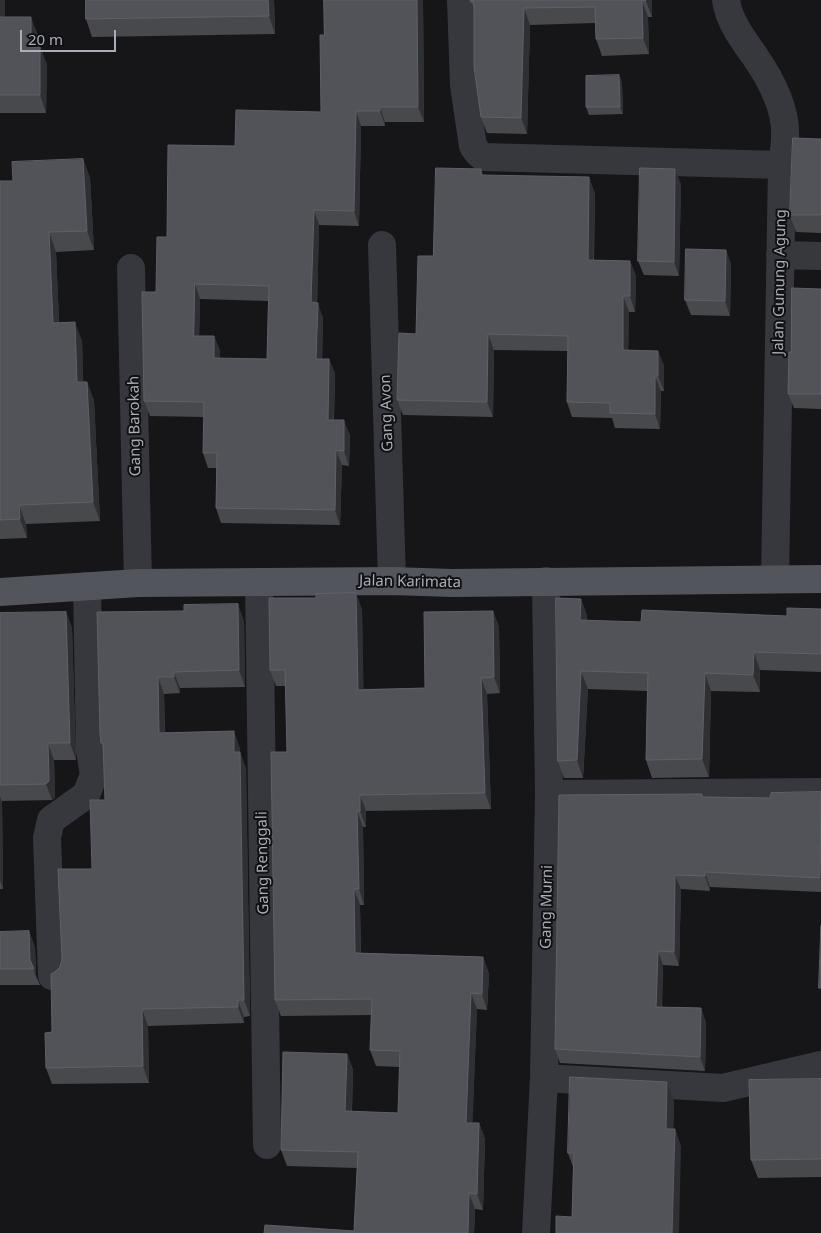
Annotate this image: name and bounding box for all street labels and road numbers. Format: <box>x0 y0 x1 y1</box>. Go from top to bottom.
street label: Jalan Gunung Agung <box>770 209 790 355</box>
street label: Gang Avon <box>377 374 397 452</box>
street label: Gang Barokah <box>125 376 145 476</box>
street label: Jalan Karimata <box>359 572 461 592</box>
street label: Gang Renggali <box>253 811 273 915</box>
street label: Gang Murni <box>537 865 557 949</box>

